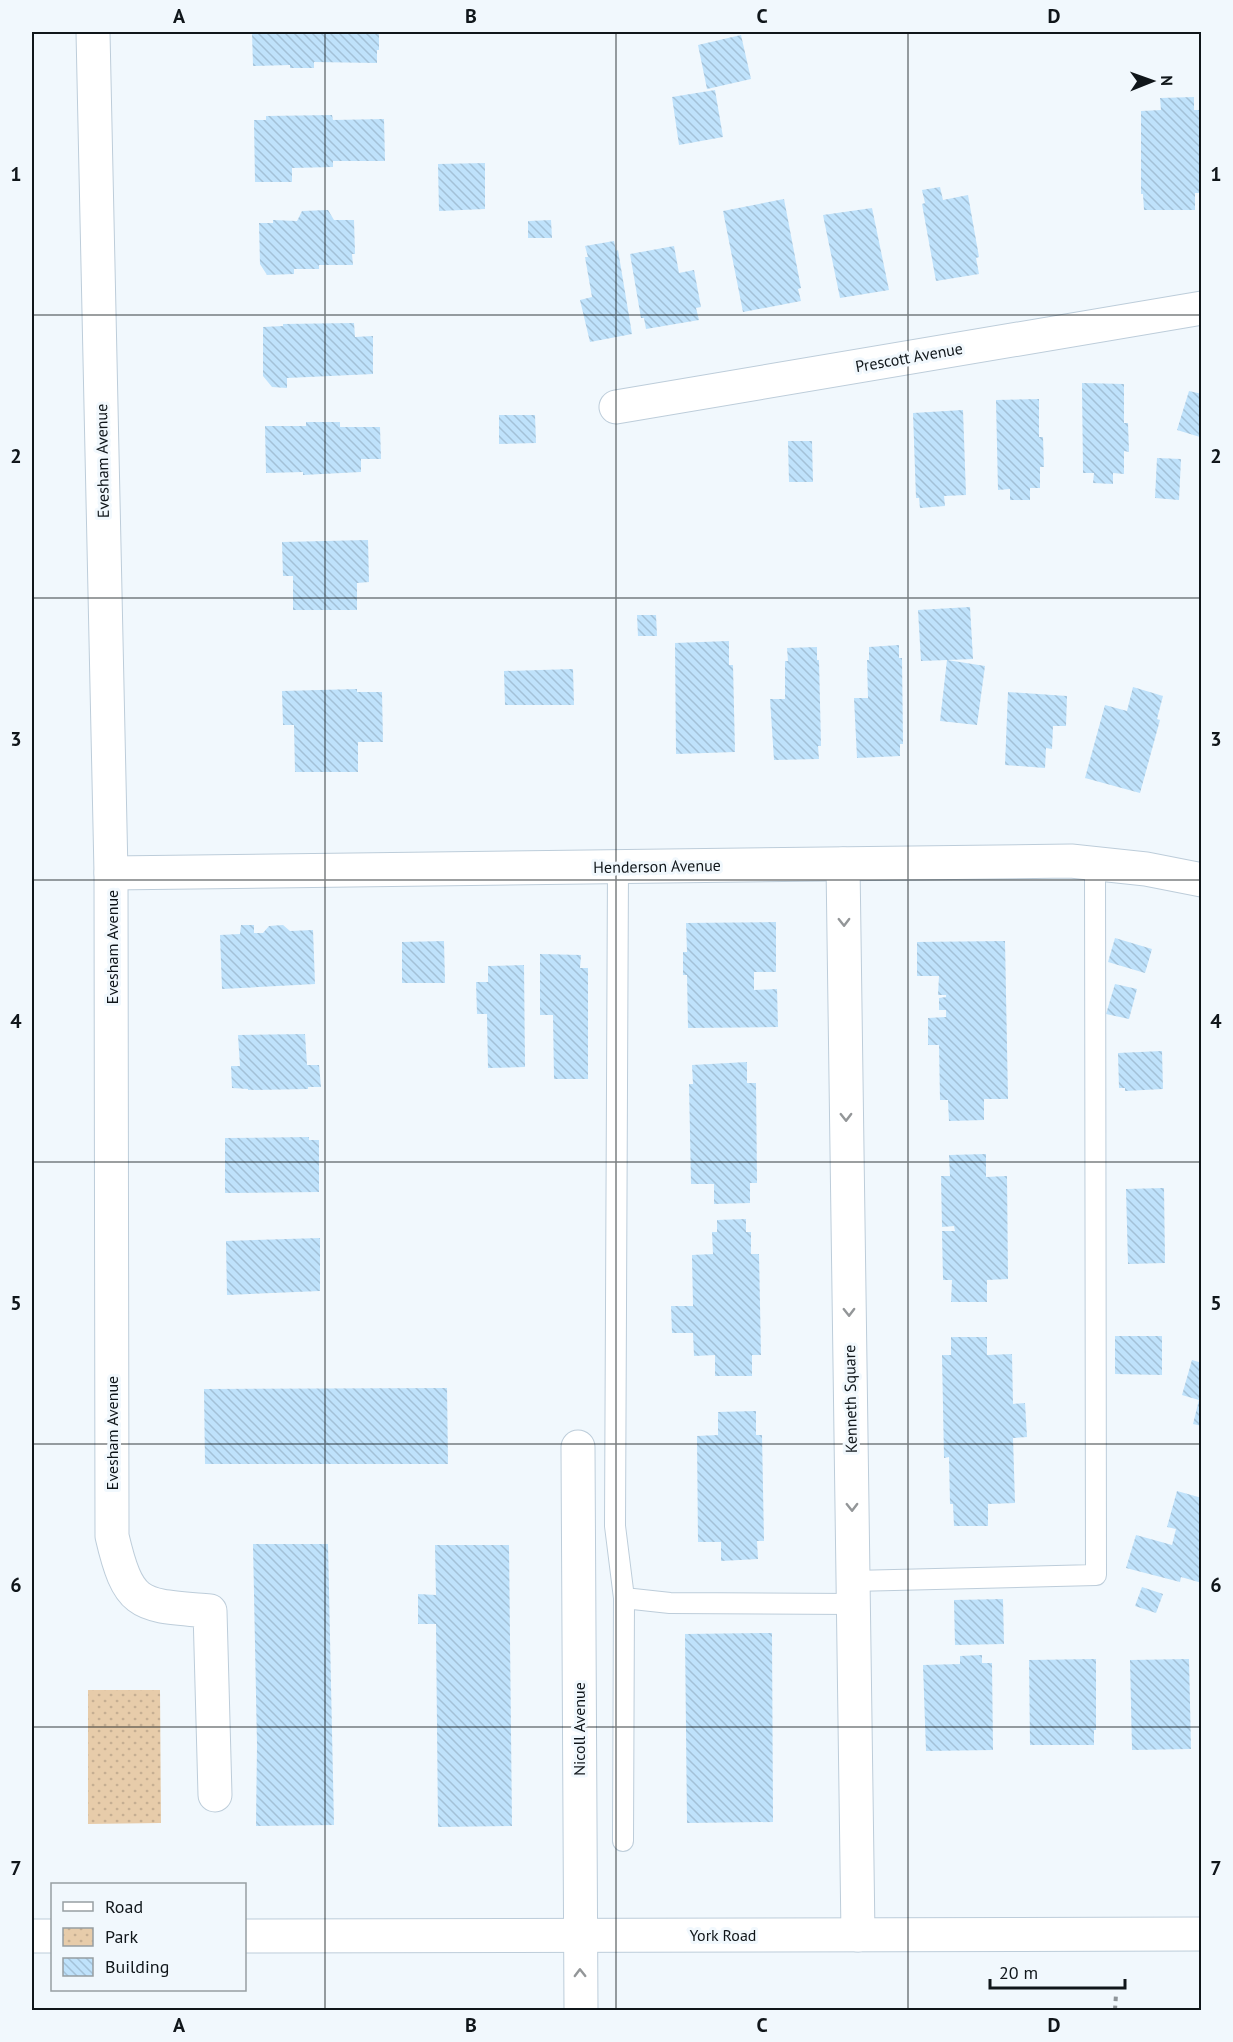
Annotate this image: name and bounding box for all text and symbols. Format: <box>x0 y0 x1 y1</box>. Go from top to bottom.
text: A <box>173 3 186 29</box>
text: B <box>465 3 477 29</box>
text: C <box>756 3 768 29</box>
text: D <box>1048 3 1061 29</box>
north arrow <box>1122 51 1182 111</box>
text: N <box>1157 75 1177 86</box>
text: 1 <box>10 161 22 187</box>
text: 1 <box>1210 161 1222 187</box>
street label: Prescott Avenue <box>854 338 964 376</box>
street label: Evesham Avenue <box>91 404 113 518</box>
text: 2 <box>10 443 22 469</box>
text: 2 <box>1210 443 1222 469</box>
text: 3 <box>10 726 22 752</box>
text: 3 <box>1210 726 1222 752</box>
street label: Henderson Avenue <box>593 855 721 877</box>
street label: Evesham Avenue <box>102 890 122 1004</box>
one-way arrow <box>837 918 850 927</box>
text: 4 <box>10 1008 22 1034</box>
text: 4 <box>1210 1008 1222 1034</box>
one-way arrow <box>840 1113 853 1122</box>
text: 5 <box>10 1290 22 1316</box>
text: 5 <box>1210 1290 1222 1316</box>
one-way arrow <box>843 1308 855 1317</box>
street label: Kenneth Square <box>839 1345 861 1453</box>
street label: Evesham Avenue <box>102 1376 122 1490</box>
one-way arrow <box>846 1503 858 1512</box>
text: 6 <box>10 1572 22 1598</box>
text: 6 <box>1210 1572 1222 1598</box>
street label: Nicoll Avenue <box>569 1682 589 1776</box>
text: 7 <box>10 1855 22 1881</box>
text: 7 <box>1210 1855 1222 1881</box>
legend <box>51 1883 246 1991</box>
text: Road <box>105 1895 143 1918</box>
text: Park <box>105 1925 138 1948</box>
street label: York Road <box>690 1925 756 1945</box>
scale bar <box>990 1952 1125 1990</box>
text: Building <box>105 1955 169 1978</box>
text: 20 m <box>999 1961 1038 1984</box>
one-way arrow <box>574 1968 587 1977</box>
text: A <box>173 2012 186 2038</box>
text: B <box>465 2012 477 2038</box>
text: C <box>756 2012 768 2038</box>
text: D <box>1048 2012 1061 2038</box>

